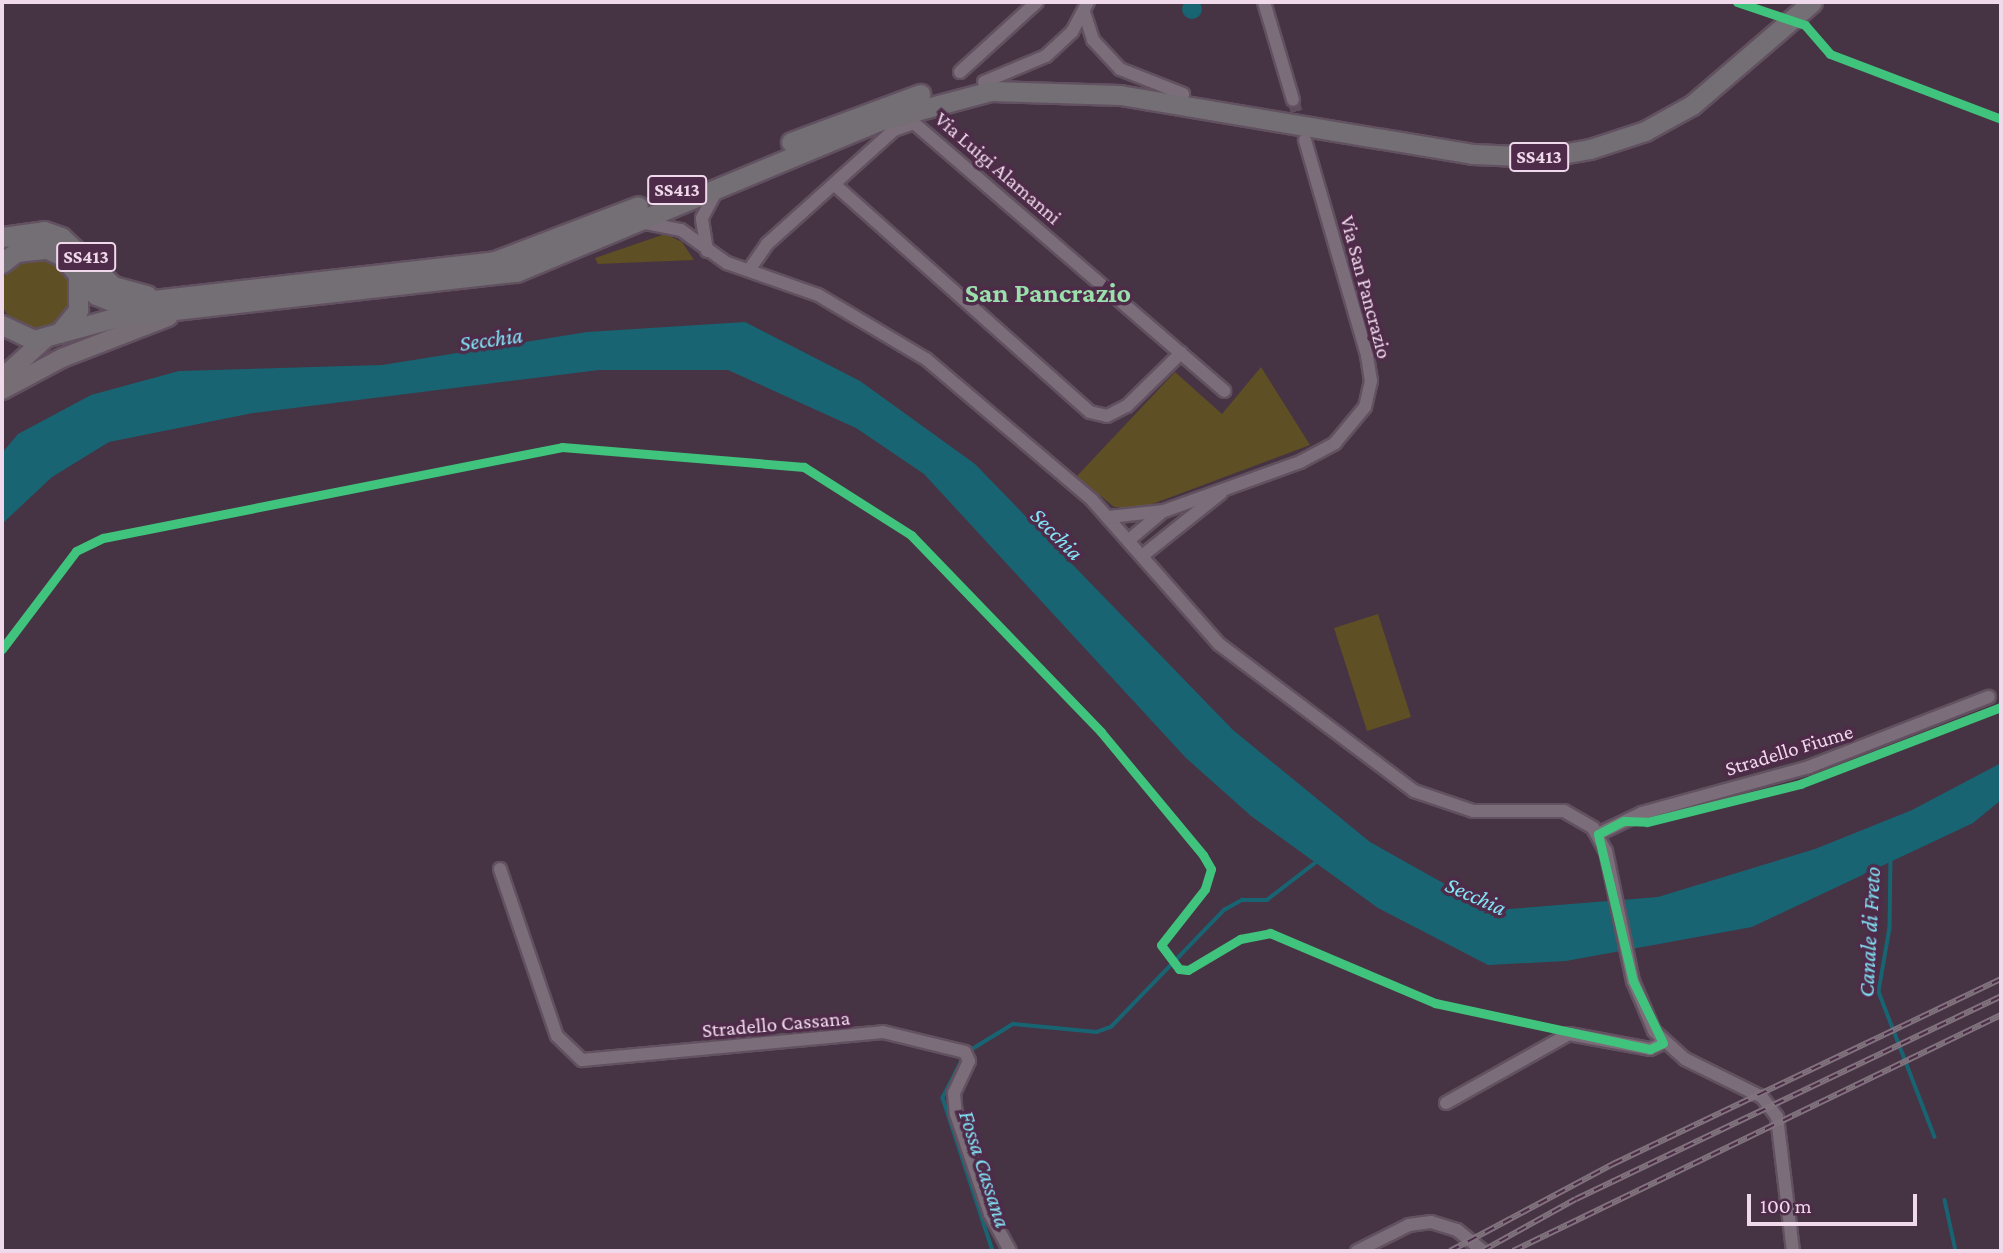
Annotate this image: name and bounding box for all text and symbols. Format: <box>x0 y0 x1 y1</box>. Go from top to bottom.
street label: Via Luigi Alamanni <box>930 106 1066 230</box>
road number: SS413 <box>1508 141 1570 172</box>
road number: SS413 <box>646 174 708 206</box>
street label: Via San Pancrazio <box>1335 213 1397 361</box>
road number: SS413 <box>55 242 118 272</box>
district label: San Pancrazio <box>965 276 1131 310</box>
water label: Secchia <box>458 321 524 357</box>
water label: Secchia <box>1025 502 1089 566</box>
street label: Stradello Fiume <box>1722 719 1856 781</box>
water label: Canale di Freto <box>1852 866 1886 998</box>
water label: Secchia <box>1441 870 1511 922</box>
street label: Stradello Cassana <box>701 1005 851 1043</box>
water label: Fossa Cassana <box>953 1107 1017 1231</box>
scale bar <box>1751 1180 1921 1224</box>
text: 100 m <box>1760 1194 1812 1218</box>

